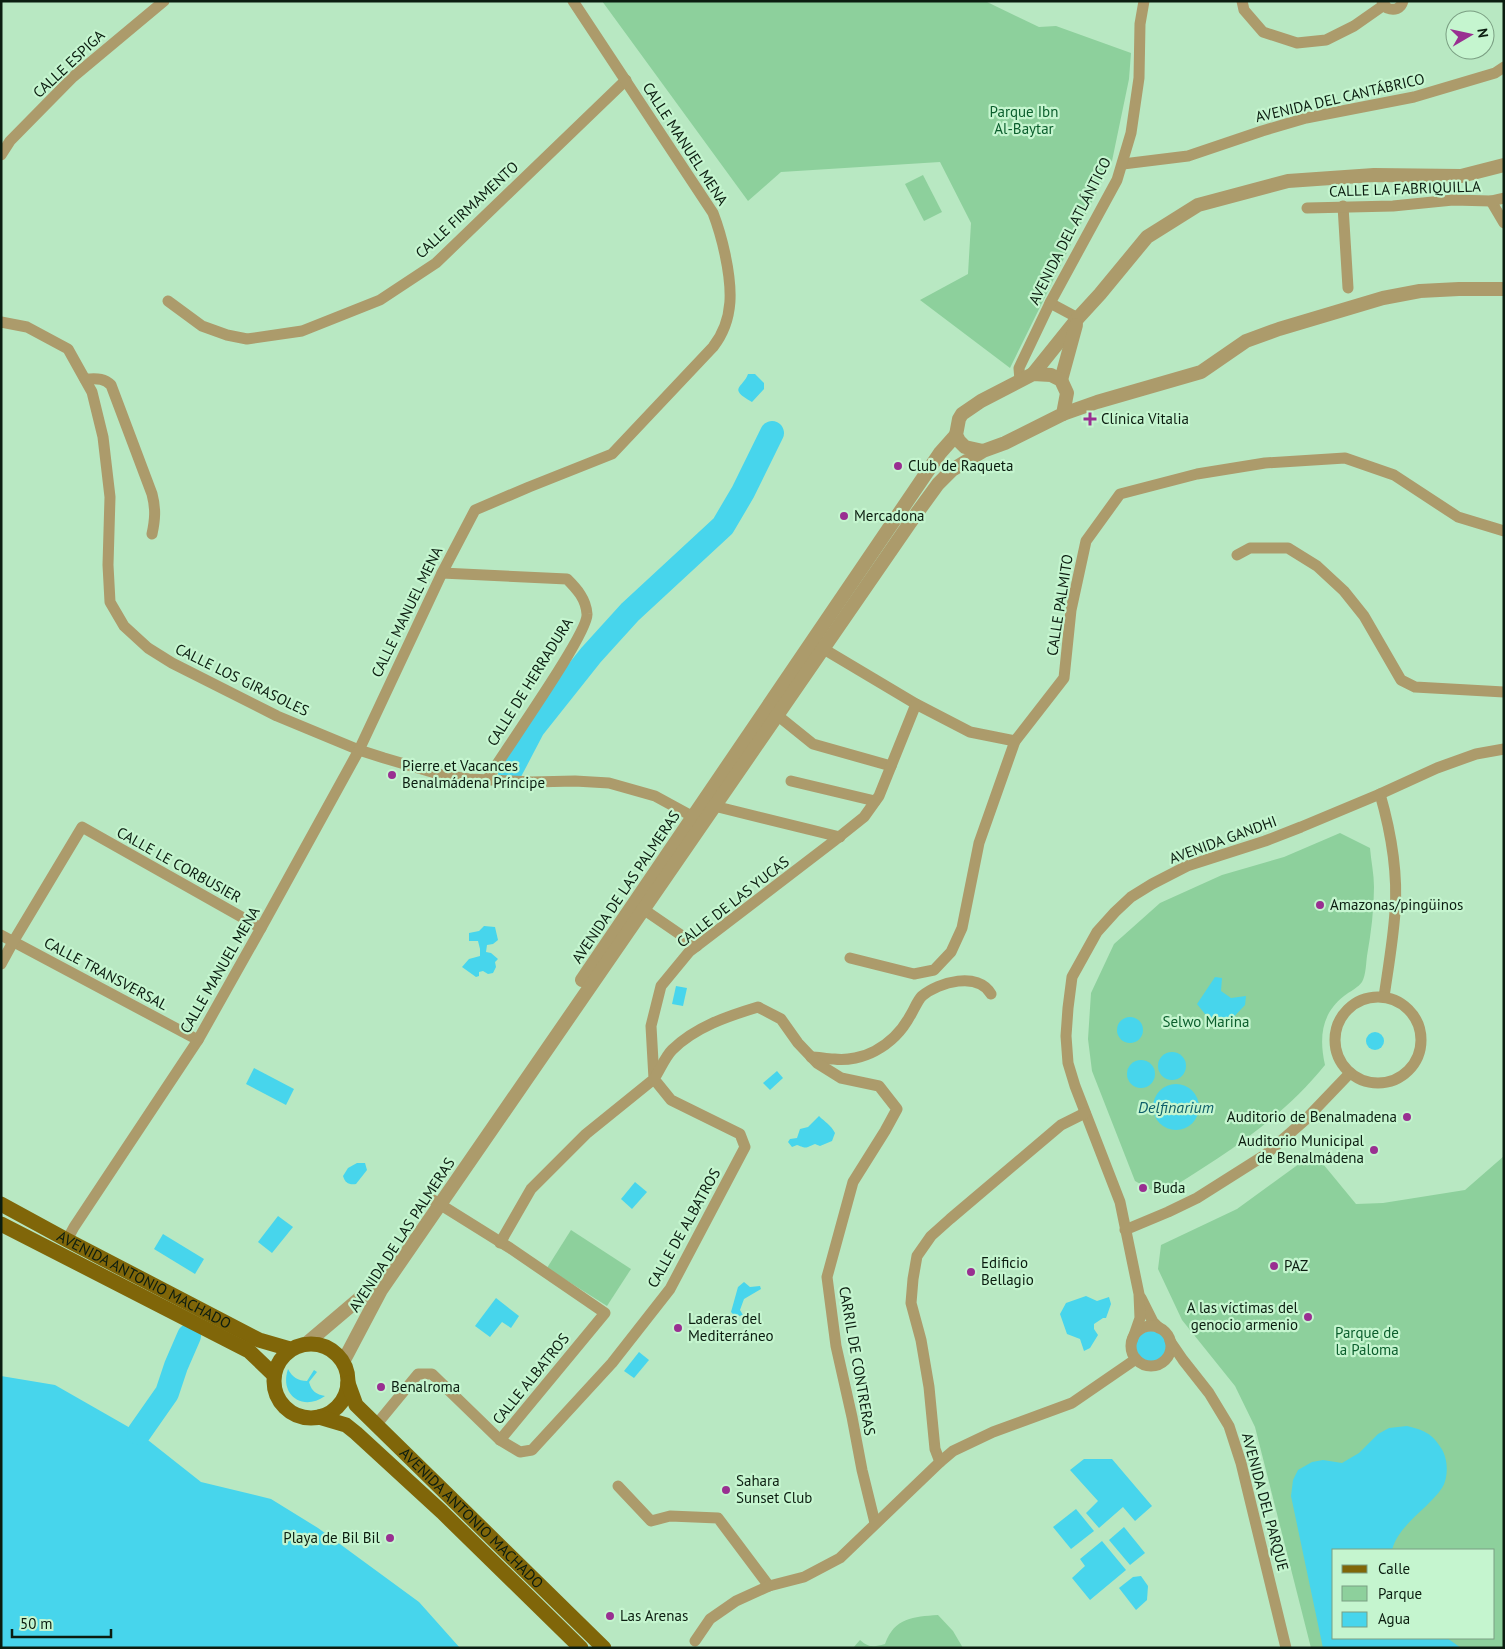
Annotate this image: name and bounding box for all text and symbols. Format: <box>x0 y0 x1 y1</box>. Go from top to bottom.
north arrow <box>1445 10 1495 60</box>
street label: CALLE ESPIGA <box>29 25 109 102</box>
text: N <box>1473 27 1492 39</box>
street label: AVENIDA DEL CANTÁBRICO <box>1253 69 1426 126</box>
street label: CALLE MANUEL MENA <box>639 79 732 209</box>
park label: Parque Ibn Al-Baytar <box>990 102 1058 138</box>
street label: AVENIDA DEL ATLÁNTICO <box>1024 154 1115 308</box>
street label: CALLE FIRMAMENTO <box>411 157 522 262</box>
street label: CALLE LA FABRIQUILLA <box>1329 176 1481 201</box>
place label: Clínica Vitalia <box>1101 409 1189 428</box>
marker: Clínica Vitalia <box>1083 412 1097 426</box>
place label: Club de Raqueta <box>908 456 1013 475</box>
marker: Club de Raqueta <box>892 460 904 472</box>
place label: Mercadona <box>854 506 925 525</box>
marker: Mercadona <box>838 510 850 522</box>
street label: CALLE MANUEL MENA <box>367 543 447 680</box>
street label: CALLE PALMITO <box>1042 553 1077 657</box>
street label: CALLE DE HERRADURA <box>482 614 577 749</box>
street label: CALLE LOS GIRASOLES <box>172 639 312 720</box>
place label: Pierre et Vacances Benalmádena Príncipe <box>402 756 545 792</box>
marker: Pierre et Vacances Benalmádena Príncipe <box>386 769 398 781</box>
street label: AVENIDA DE LAS PALMERAS <box>567 807 684 967</box>
street label: AVENIDA GANDHI <box>1166 811 1279 868</box>
street label: CALLE LE CORBUSIER <box>114 822 245 907</box>
street label: CALLE DE LAS YUCAS <box>673 852 793 951</box>
place label: Amazonas/pingüinos <box>1330 895 1463 914</box>
marker: Amazonas/pingüinos <box>1314 899 1326 911</box>
street label: CALLE MANUEL MENA <box>176 903 264 1036</box>
street label: CALLE TRANSVERSAL <box>41 933 172 1014</box>
park label: Selwo Marina <box>1163 1012 1249 1031</box>
water label: Delfinarium <box>1138 1097 1214 1117</box>
place label: Auditorio de Benalmadena <box>1227 1107 1397 1126</box>
marker: Auditorio de Benalmadena <box>1401 1111 1413 1123</box>
place label: Auditorio Municipal de Benalmádena <box>1238 1131 1365 1167</box>
marker: Auditorio Municipal de Benalmádena <box>1368 1144 1380 1156</box>
street label: AVENIDA DE LAS PALMERAS <box>345 1154 459 1316</box>
street label: CALLE DE ALBATROS <box>643 1165 724 1291</box>
place label: Buda <box>1153 1178 1185 1197</box>
marker: Buda <box>1137 1182 1149 1194</box>
street label: AVENIDA ANTONIO MACHADO <box>54 1226 234 1333</box>
place label: Edificio Bellagio <box>981 1253 1034 1289</box>
place label: PAZ <box>1284 1256 1308 1275</box>
marker: PAZ <box>1268 1260 1280 1272</box>
marker: Edificio Bellagio <box>965 1266 977 1278</box>
street label: CARRIL DE CONTRERAS <box>835 1285 880 1437</box>
place label: A las víctimas del genocio armenio <box>1187 1298 1299 1334</box>
place label: Laderas del Mediterráneo <box>688 1309 773 1345</box>
marker: A las víctimas del genocio armenio <box>1302 1311 1314 1323</box>
marker: Laderas del Mediterráneo <box>672 1322 684 1334</box>
park label: Parque de la Paloma <box>1335 1323 1399 1359</box>
street label: CALLE ALBATROS <box>488 1329 573 1428</box>
place label: Benalroma <box>391 1377 460 1396</box>
marker: Benalroma <box>375 1381 387 1393</box>
street label: AVENIDA DEL PARQUE <box>1238 1431 1293 1573</box>
street label: AVENIDA ANTONIO MACHADO <box>396 1443 548 1592</box>
place label: Sahara Sunset Club <box>736 1471 812 1507</box>
marker: Sahara Sunset Club <box>720 1484 732 1496</box>
place label: Playa de Bil Bil <box>283 1528 381 1547</box>
marker: Playa de Bil Bil <box>384 1532 396 1544</box>
legend <box>1332 1549 1495 1639</box>
text: Calle <box>1378 1559 1410 1578</box>
text: Parque <box>1378 1584 1422 1603</box>
scale bar <box>12 1606 111 1638</box>
place label: Las Arenas <box>620 1606 688 1625</box>
text: Agua <box>1378 1609 1410 1628</box>
marker: Las Arenas <box>604 1610 616 1622</box>
text: 50 m <box>20 1614 53 1633</box>

